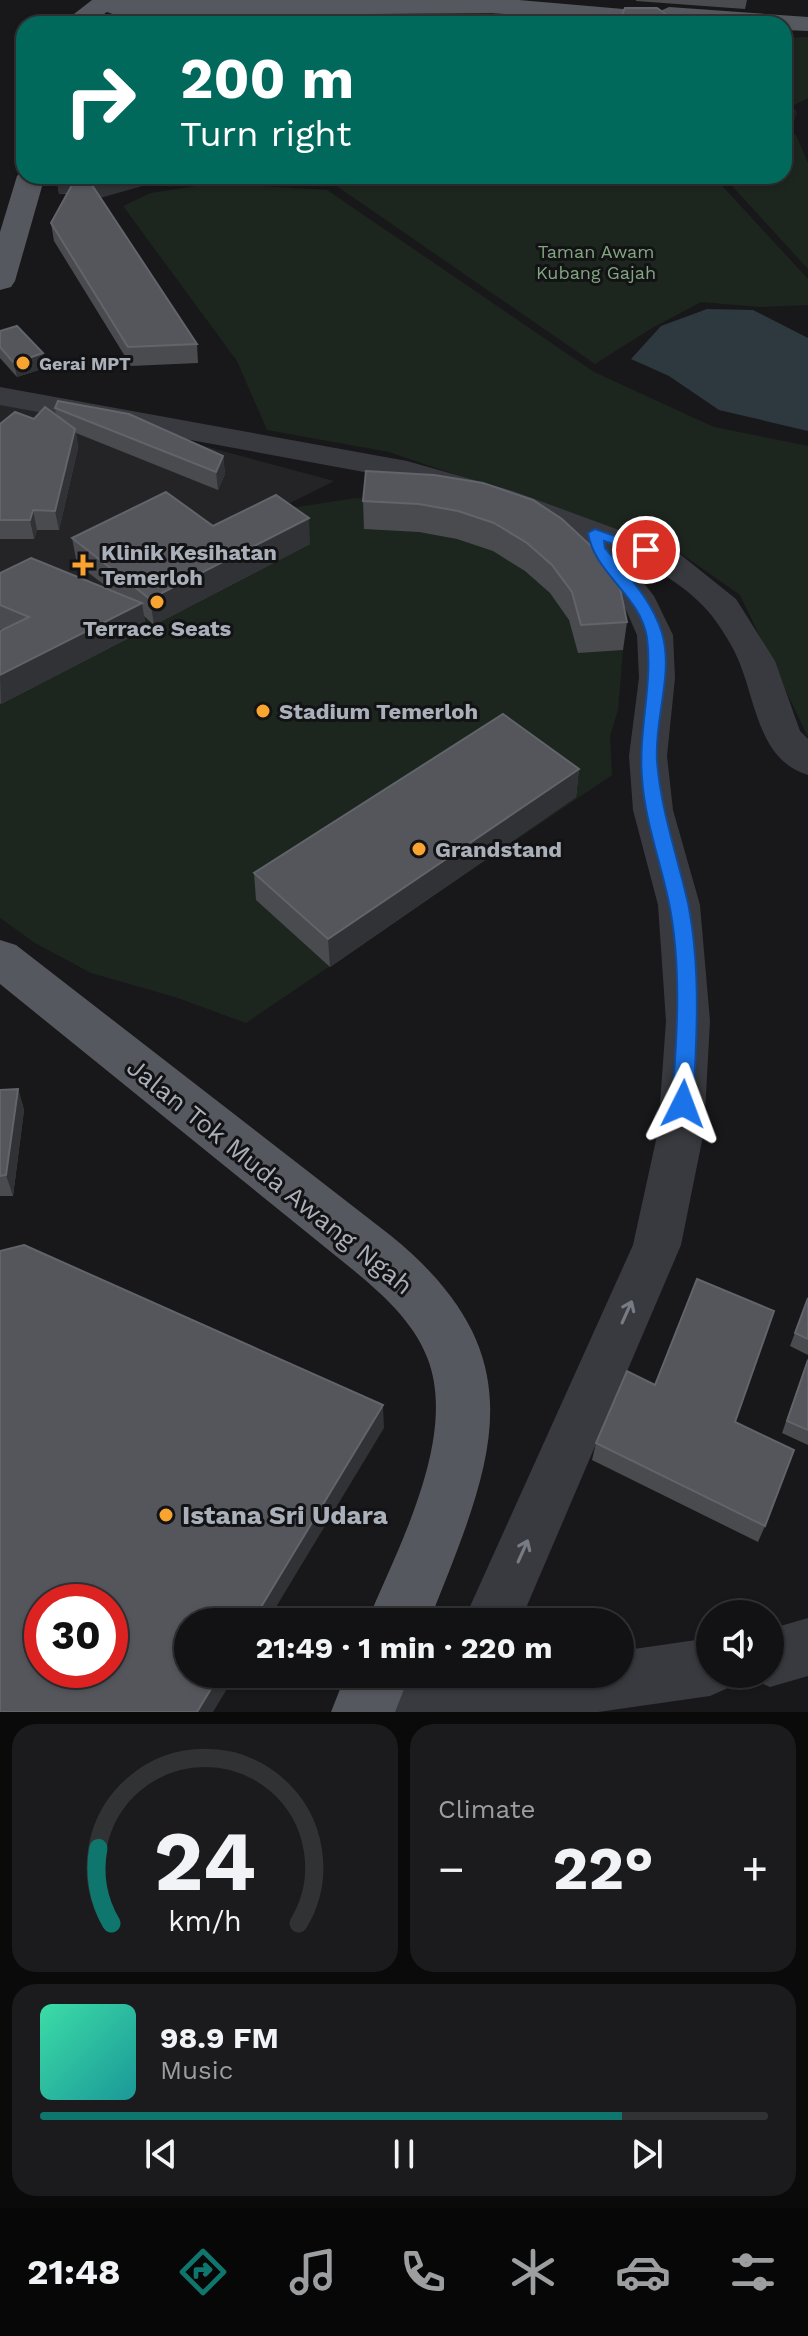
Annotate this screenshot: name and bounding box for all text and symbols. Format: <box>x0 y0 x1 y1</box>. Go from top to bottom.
text: 200 m <box>180 46 354 112</box>
icon: right <box>48 48 152 152</box>
text: Turn right <box>180 113 351 155</box>
park label: Taman Awam Kubang Gajah <box>536 241 656 283</box>
place label: Gerai MPT <box>39 353 131 374</box>
marker: Gerai MPT <box>14 354 32 372</box>
pin <box>612 516 680 584</box>
icon: arrive <box>624 528 668 572</box>
place label: Klinik Kesihatan Temerloh <box>101 540 277 590</box>
marker: Klinik Kesihatan Temerloh <box>72 554 94 576</box>
marker: Terrace Seats <box>148 593 166 611</box>
place label: Terrace Seats <box>83 616 232 641</box>
place label: Stadium Temerloh <box>279 699 478 724</box>
marker: Stadium Temerloh <box>254 702 272 720</box>
place label: Grandstand <box>435 837 562 862</box>
marker: Grandstand <box>410 840 428 858</box>
street label: Jalan Tok Muda Awang Ngah <box>121 1052 419 1300</box>
position arrow <box>641 1062 725 1146</box>
one-way arrow <box>620 1301 635 1325</box>
place label: Istana Sri Udara <box>182 1500 388 1530</box>
marker: Istana Sri Udara <box>157 1506 175 1524</box>
one-way arrow <box>516 1539 531 1563</box>
speed limit sign: 30 <box>24 1584 128 1688</box>
map controls <box>696 1600 784 1688</box>
button: sound <box>696 1600 784 1688</box>
text: 21:49 · 1 min · 220 m <box>255 1630 553 1665</box>
text: Climate <box>438 1794 536 1824</box>
text: 24 <box>154 1813 256 1910</box>
text: 22° <box>552 1833 654 1904</box>
text: − <box>438 1843 465 1895</box>
text: + <box>741 1843 768 1895</box>
text: km/h <box>168 1904 242 1938</box>
text: 98.9 FM <box>160 2020 279 2055</box>
text: Music <box>160 2055 233 2085</box>
icon: previous <box>139 2132 183 2176</box>
icon: pause <box>382 2132 426 2176</box>
icon: next <box>625 2132 669 2176</box>
icon: directions <box>175 2244 231 2300</box>
icon: music <box>285 2244 341 2300</box>
icon: phone <box>395 2244 451 2300</box>
icon: climate <box>505 2244 561 2300</box>
icon: car <box>615 2244 671 2300</box>
icon: filters <box>725 2244 781 2300</box>
text: 21:48 <box>27 2251 121 2293</box>

